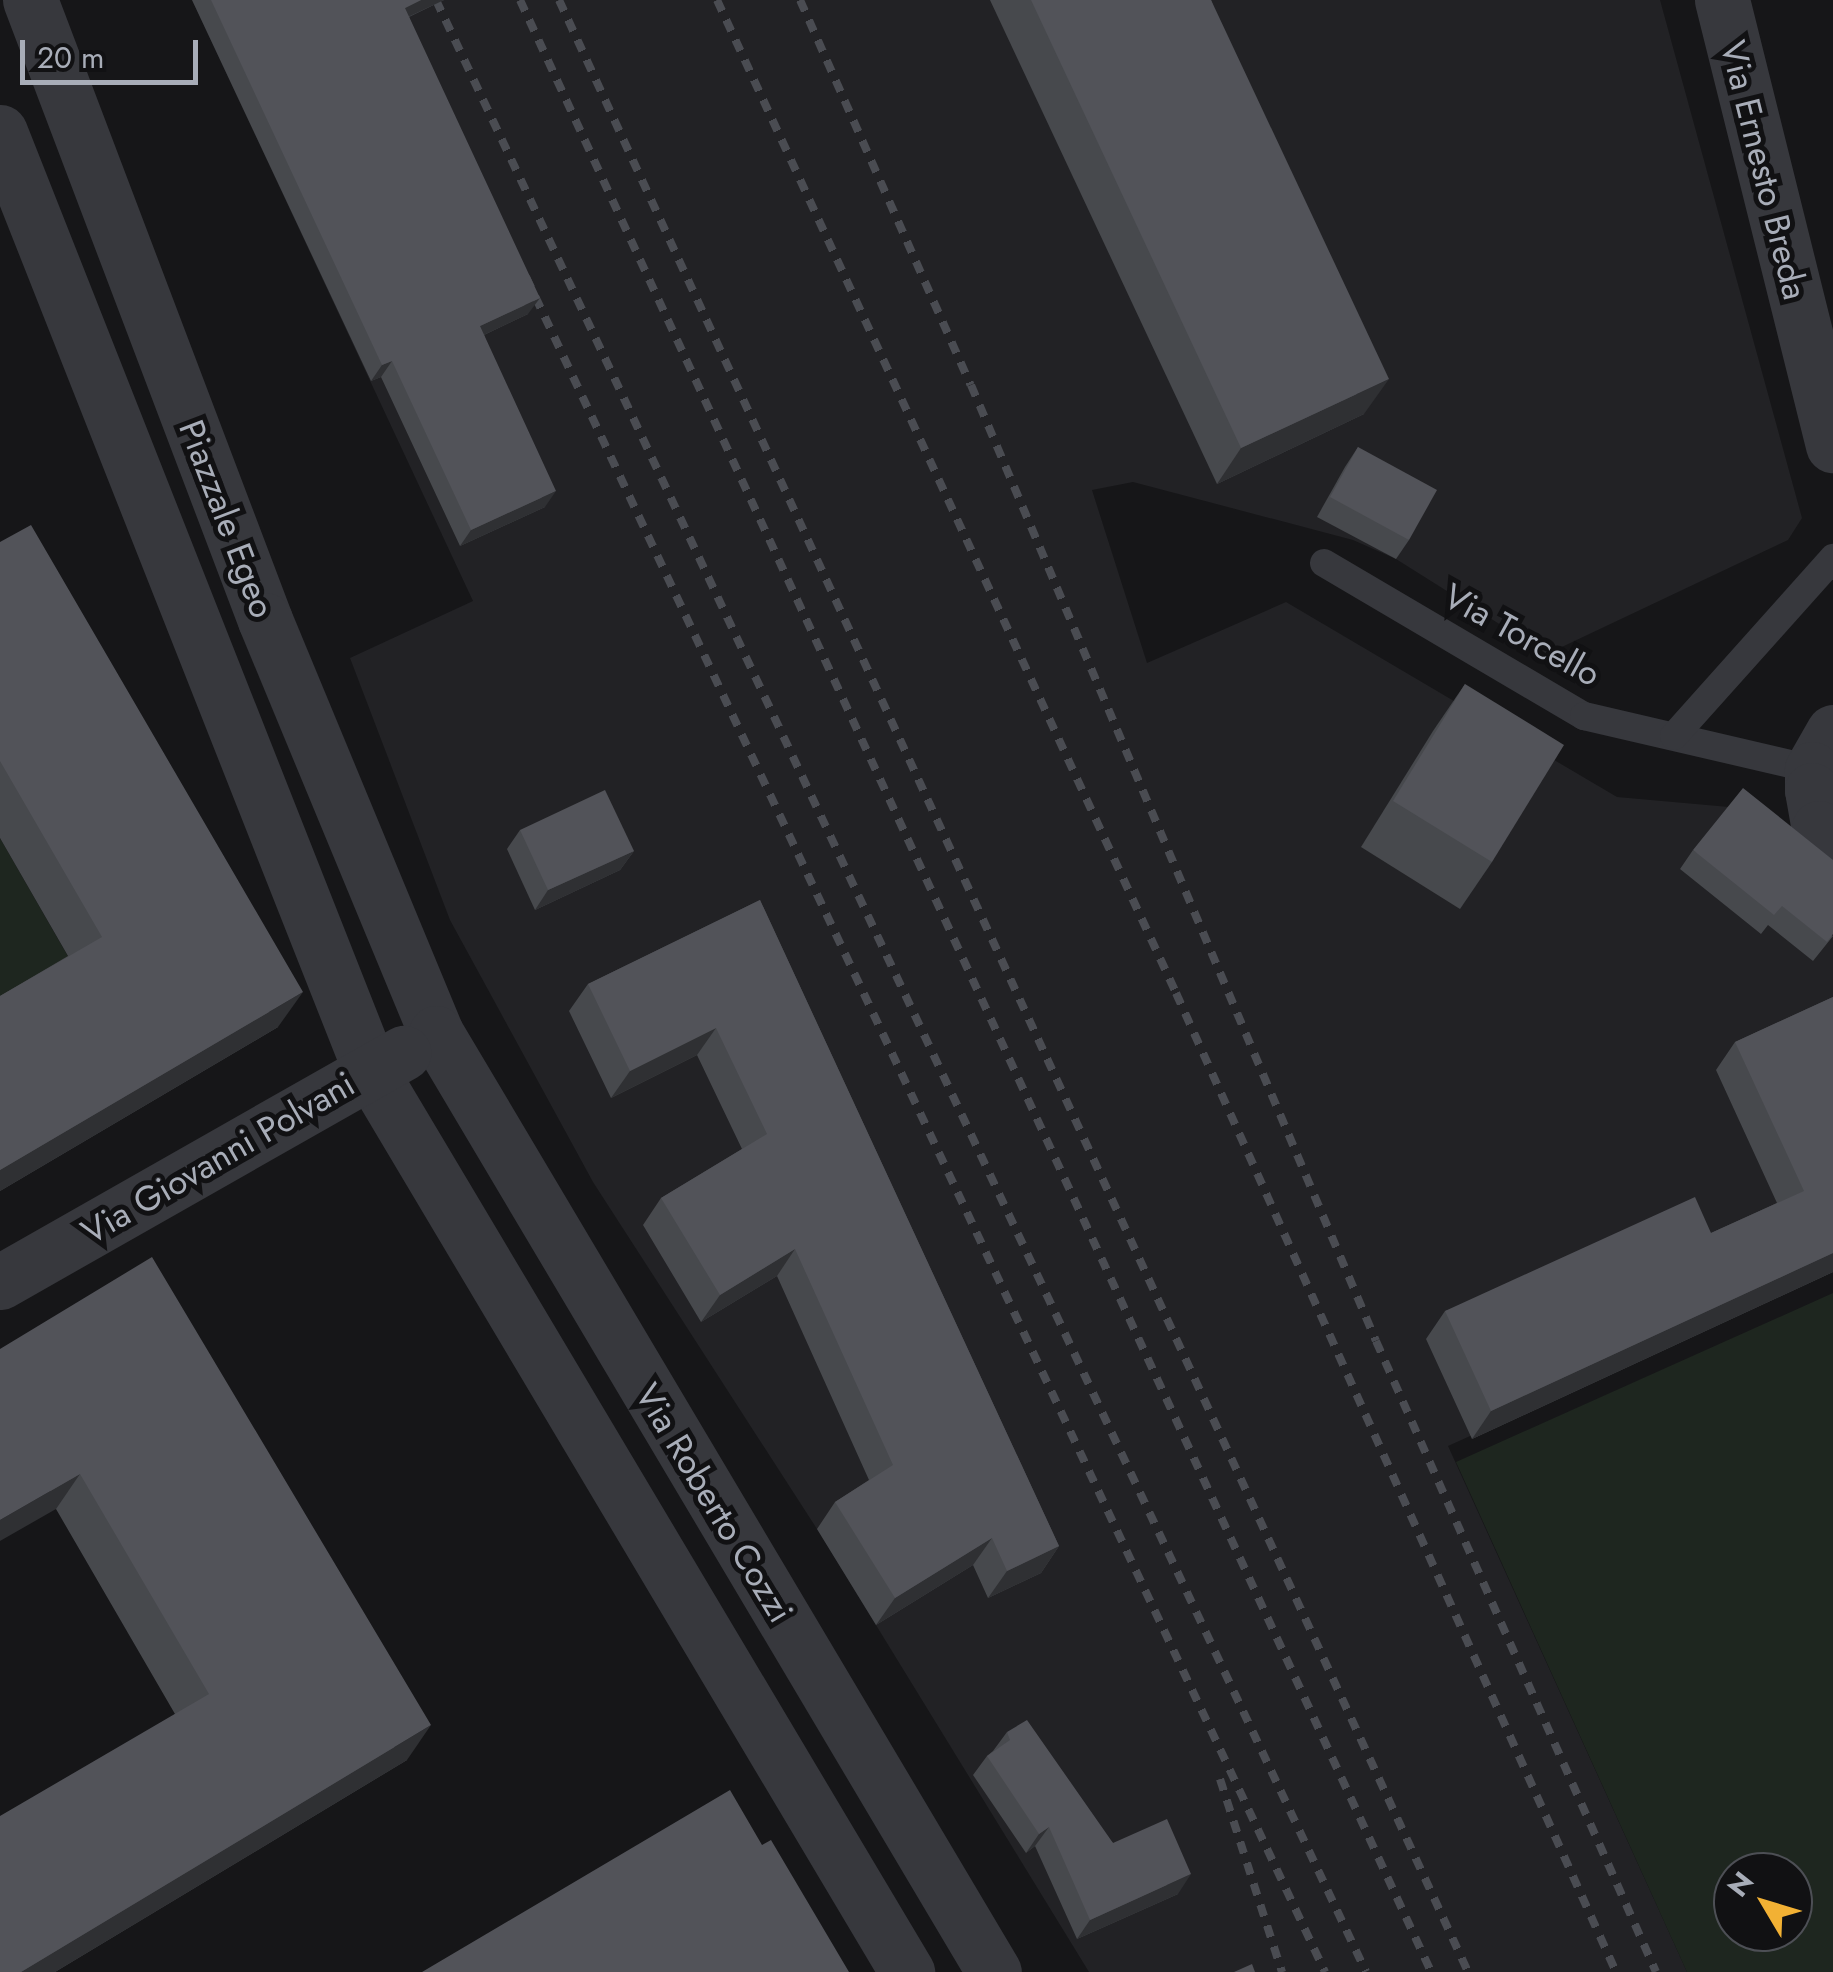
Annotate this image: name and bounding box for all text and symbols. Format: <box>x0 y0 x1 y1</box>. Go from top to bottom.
scale bar <box>25 20 202 82</box>
text: 20 m <box>37 36 104 79</box>
street label: Via Ernesto Breda <box>1712 36 1816 304</box>
street label: Piazzale Egeo <box>170 414 284 624</box>
street label: Via Torcello <box>1436 575 1608 695</box>
street label: Via Giovanni Polvani <box>74 1063 362 1253</box>
street label: Via Roberto Cozzi <box>626 1376 802 1630</box>
north arrow <box>1713 1852 1813 1952</box>
text: N <box>1718 1863 1764 1906</box>

